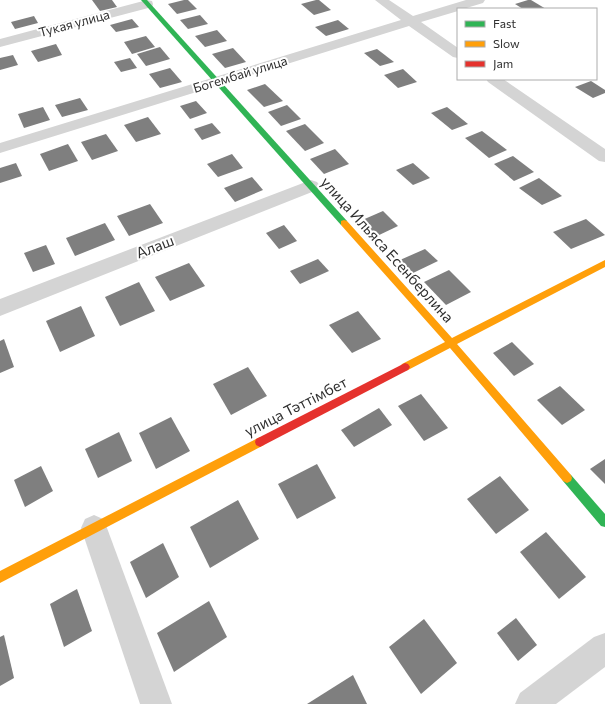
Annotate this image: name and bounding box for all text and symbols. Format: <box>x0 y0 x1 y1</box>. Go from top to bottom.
street label: Тукая улица <box>37 6 111 40</box>
legend <box>457 8 597 80</box>
text: Fast <box>493 16 516 30</box>
text: Slow <box>493 36 520 50</box>
street label: Богембай улица <box>191 52 289 96</box>
text: Jam <box>493 56 513 71</box>
street label: улица Ильяса Есенберлина <box>318 173 458 326</box>
street label: Алаш <box>133 231 176 262</box>
street label: улица Тәттімбет <box>241 372 350 440</box>

